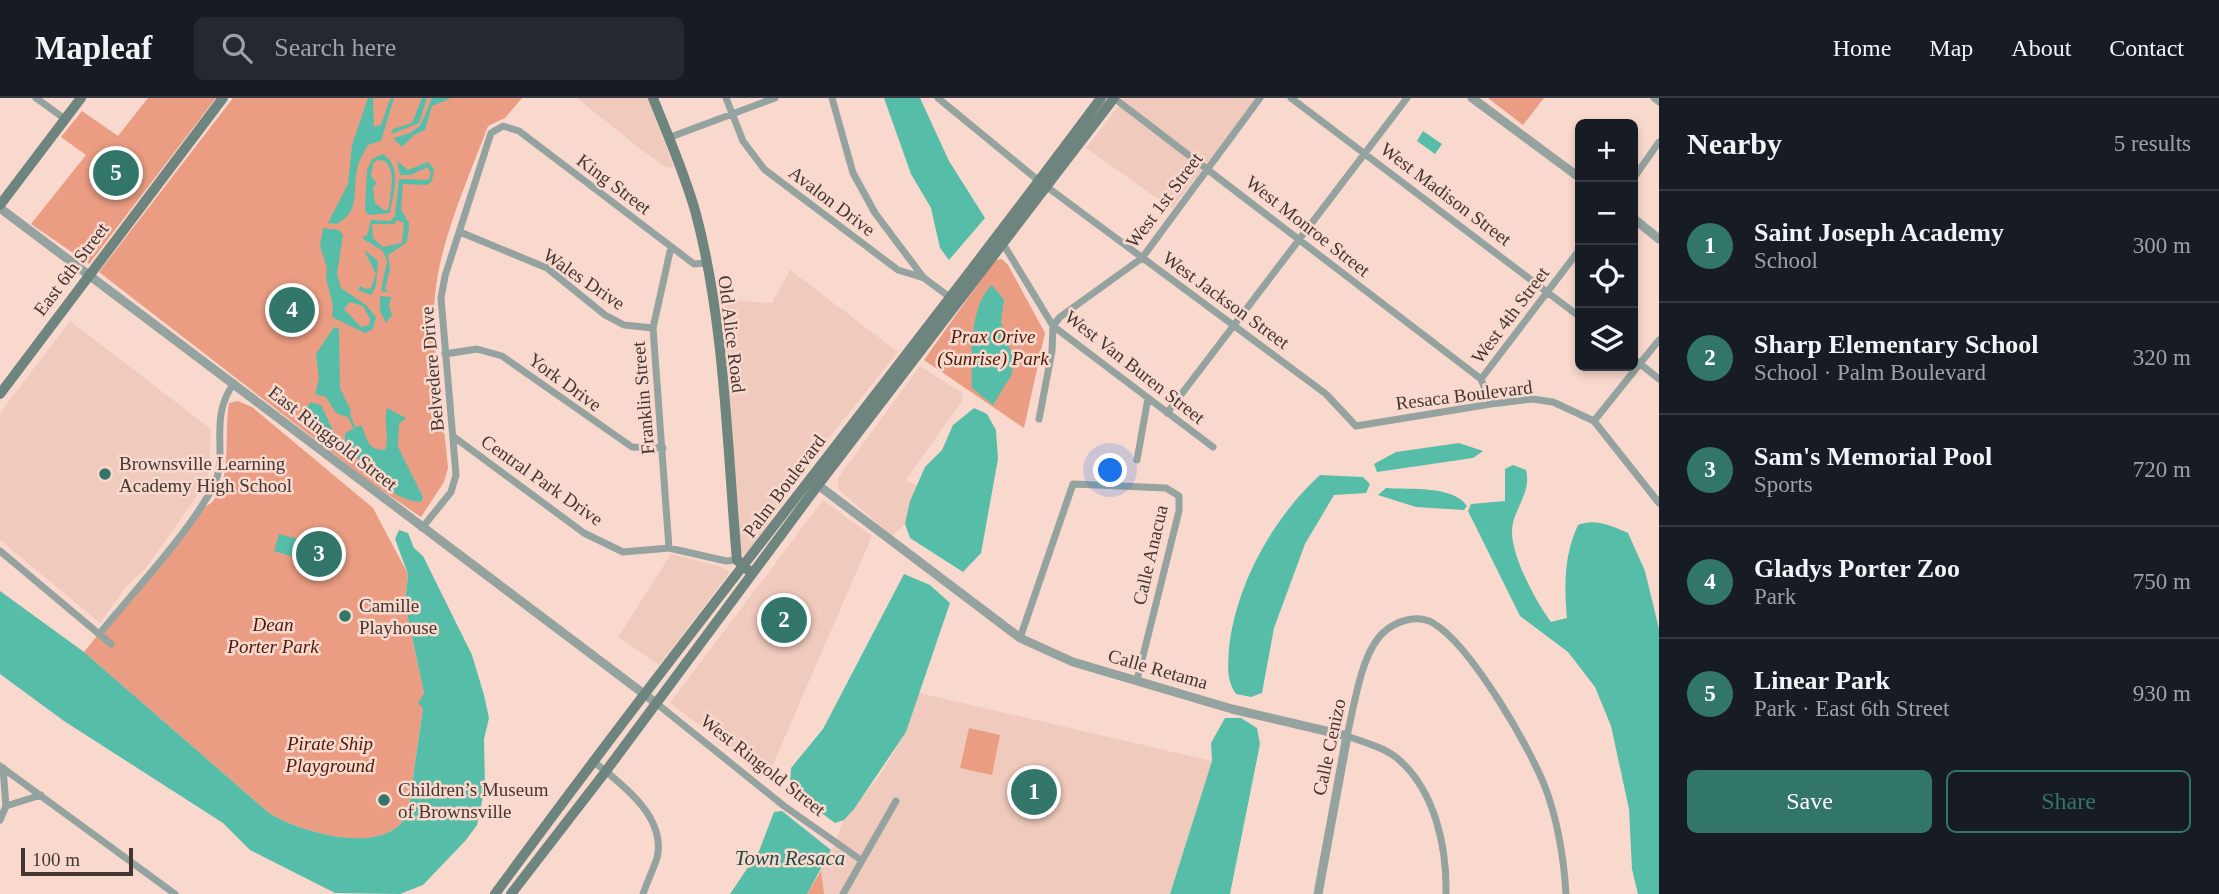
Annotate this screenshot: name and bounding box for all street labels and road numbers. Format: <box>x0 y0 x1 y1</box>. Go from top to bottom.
street label: West Madison Street <box>1377 138 1516 250</box>
street label: West 1st Street <box>1121 148 1207 252</box>
street label: King Street <box>573 149 656 219</box>
street label: Avalon Drive <box>785 162 879 240</box>
street label: West Monroe Street <box>1242 171 1375 281</box>
street label: East 6th Street <box>29 218 113 320</box>
street label: Wales Drive <box>539 244 629 314</box>
street label: West Jackson Street <box>1159 247 1294 353</box>
street label: West 4th Street <box>1467 262 1554 367</box>
street label: Old Alice Road <box>714 274 750 394</box>
street label: Belvedere Drive <box>416 306 448 432</box>
street label: West Van Buren Street <box>1061 306 1210 429</box>
street label: Franklin Street <box>628 340 658 455</box>
street label: York Drive <box>524 348 606 416</box>
street label: Resaca Boulevard <box>1394 376 1534 414</box>
street label: East Ringgold Street <box>265 381 402 495</box>
street label: Central Park Drive <box>477 430 607 530</box>
street label: Palm Boulevard <box>739 430 830 541</box>
street label: Calle Anacua <box>1128 502 1172 607</box>
street label: Calle Retama <box>1106 645 1211 693</box>
street label: Calle Cenizo <box>1308 697 1350 797</box>
street label: West Ringold Street <box>696 710 830 821</box>

